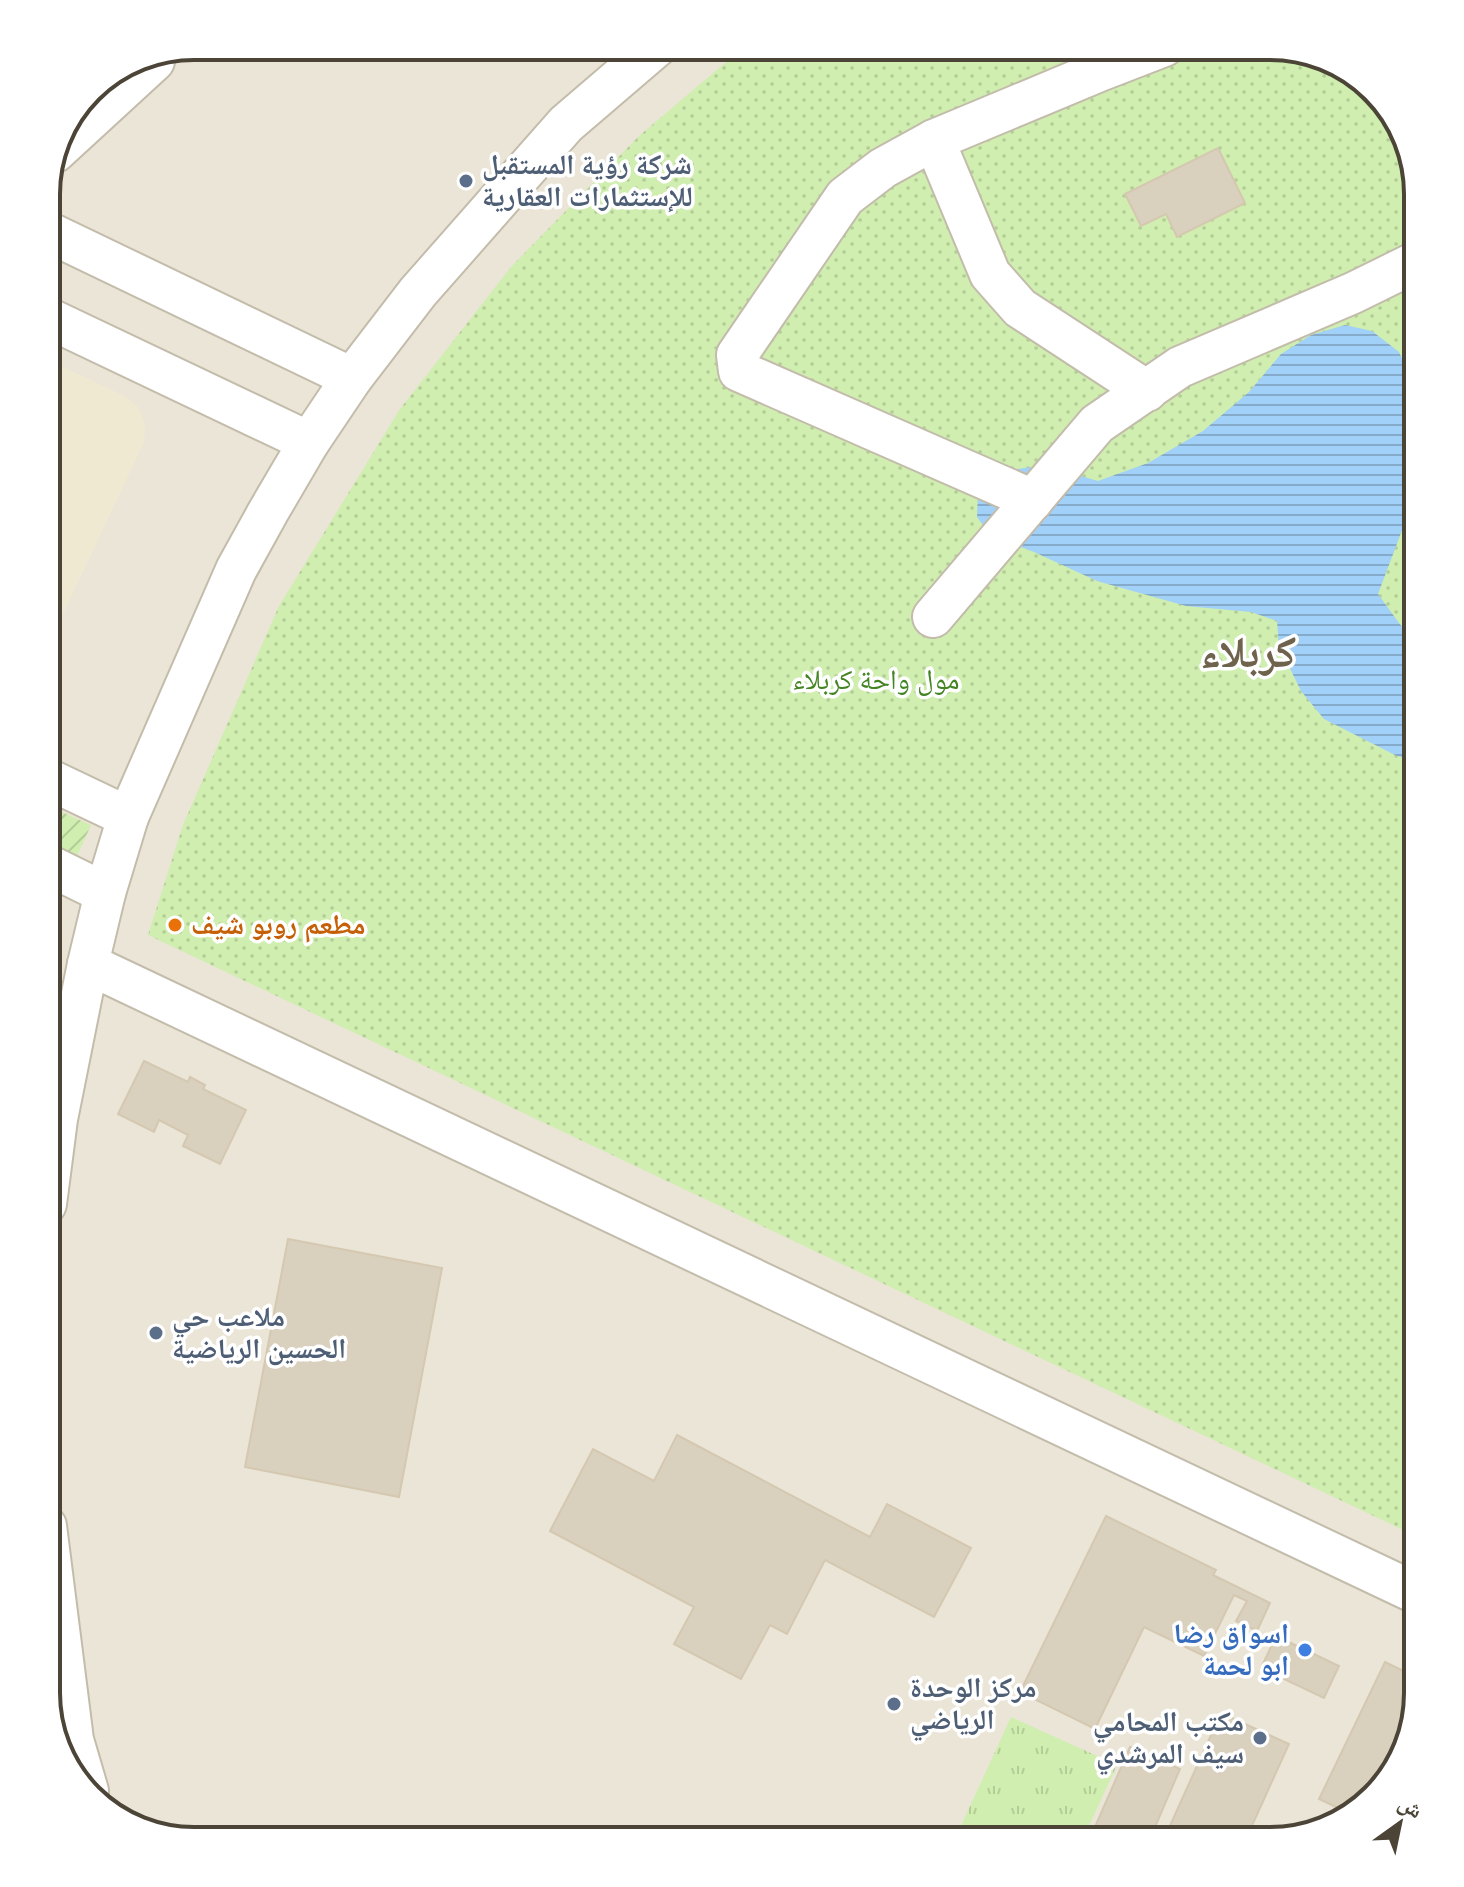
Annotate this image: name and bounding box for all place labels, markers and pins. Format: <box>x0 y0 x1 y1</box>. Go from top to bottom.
place label: شركة رؤية المستقبل للإستثمارات العقارية <box>482 148 693 214</box>
marker: شركة رؤية المستقبل للإستثمارات العقارية <box>457 172 475 190</box>
place label: مطعم روبو شيف <box>191 908 365 943</box>
marker: مطعم روبو شيف <box>166 916 184 934</box>
place label: ملاعب حي الحسين الرياضية <box>172 1300 346 1366</box>
marker: ملاعب حي الحسين الرياضية <box>147 1324 165 1342</box>
place label: اسواق رضا ابو لحمة <box>1173 1617 1289 1683</box>
marker: اسواق رضا ابو لحمة <box>1296 1641 1314 1659</box>
place label: مركز الوحدة الرياضي <box>910 1671 1036 1742</box>
marker: مركز الوحدة الرياضي <box>885 1695 903 1713</box>
place label: مكتب المحامي سيف المرشدي <box>1093 1705 1244 1776</box>
marker: مكتب المحامي سيف المرشدي <box>1251 1729 1269 1747</box>

